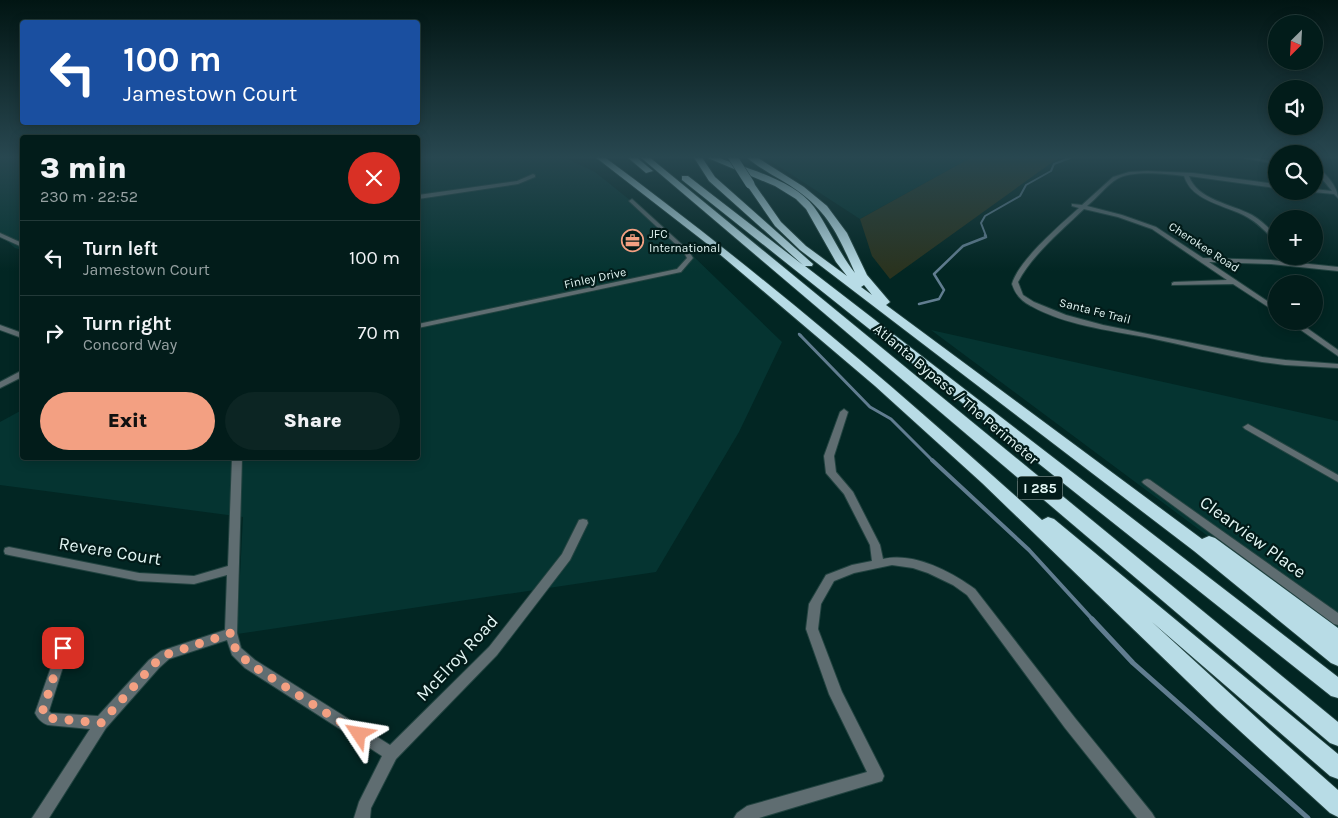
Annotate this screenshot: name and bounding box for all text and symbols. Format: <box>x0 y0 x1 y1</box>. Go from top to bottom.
north arrow <box>1268 15 1322 70</box>
map controls <box>1268 15 1323 330</box>
text: 100 m <box>123 39 222 80</box>
icon: left <box>40 40 105 105</box>
button: sound <box>1268 80 1323 135</box>
text: Jamestown Court <box>123 81 297 107</box>
button: search <box>1268 145 1323 200</box>
text: 3 min <box>40 150 127 186</box>
button: close <box>348 152 400 204</box>
text: 230 m · 22:52 <box>40 187 138 206</box>
button: + <box>1268 210 1323 265</box>
street label: Cherokee Road <box>1166 219 1242 275</box>
place label: JFC International <box>649 227 720 255</box>
office icon: JFC International <box>621 229 645 253</box>
text: Turn left <box>83 238 158 260</box>
icon: left <box>40 244 68 272</box>
text: 100 m <box>349 247 400 269</box>
text: Jamestown Court <box>83 260 210 279</box>
street label: Finley Drive <box>563 265 627 291</box>
button: − <box>1268 275 1323 330</box>
street label: Santa Fe Trail <box>1058 295 1132 327</box>
text: Turn right <box>83 313 172 335</box>
icon: right <box>40 319 68 347</box>
street label: Atlanta Bypass / The Perimeter <box>870 320 1043 469</box>
text: 70 m <box>358 322 400 344</box>
text: Concord Way <box>83 335 177 354</box>
button: Exit <box>40 392 215 450</box>
button: Share <box>225 392 400 450</box>
road number: I 285 <box>1018 476 1062 499</box>
street label: Clearview Place <box>1196 491 1310 583</box>
street label: Revere Court <box>57 532 163 570</box>
street label: McElroy Road <box>411 610 503 706</box>
pin <box>42 627 84 669</box>
icon: arrive <box>49 634 77 662</box>
position arrow <box>332 707 384 759</box>

